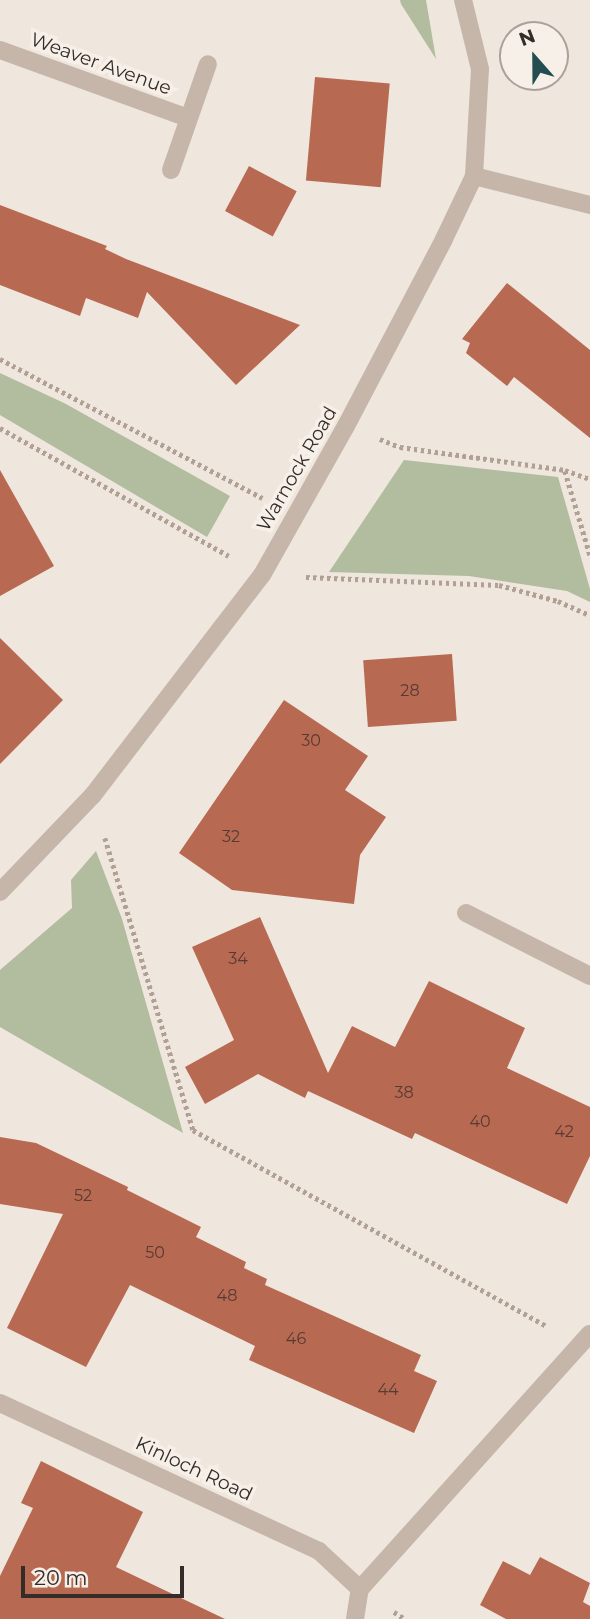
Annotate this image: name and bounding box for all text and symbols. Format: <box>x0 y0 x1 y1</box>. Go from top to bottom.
north arrow <box>499 21 569 91</box>
text: N <box>516 24 538 51</box>
street label: Weaver Avenue <box>28 28 174 100</box>
street label: Warnock Road <box>252 403 342 535</box>
house number: 28 <box>400 681 420 701</box>
house number: 30 <box>301 731 321 751</box>
house number: 32 <box>222 827 240 847</box>
house number: 34 <box>228 949 248 969</box>
house number: 38 <box>394 1083 414 1103</box>
house number: 40 <box>469 1112 491 1132</box>
house number: 42 <box>554 1122 574 1142</box>
house number: 52 <box>74 1186 92 1206</box>
house number: 50 <box>145 1243 165 1263</box>
house number: 48 <box>217 1286 237 1306</box>
house number: 46 <box>286 1329 306 1349</box>
house number: 44 <box>377 1380 399 1400</box>
street label: Kinloch Road <box>132 1432 256 1506</box>
scale bar <box>24 1552 187 1596</box>
text: 20 m <box>34 1565 88 1590</box>

